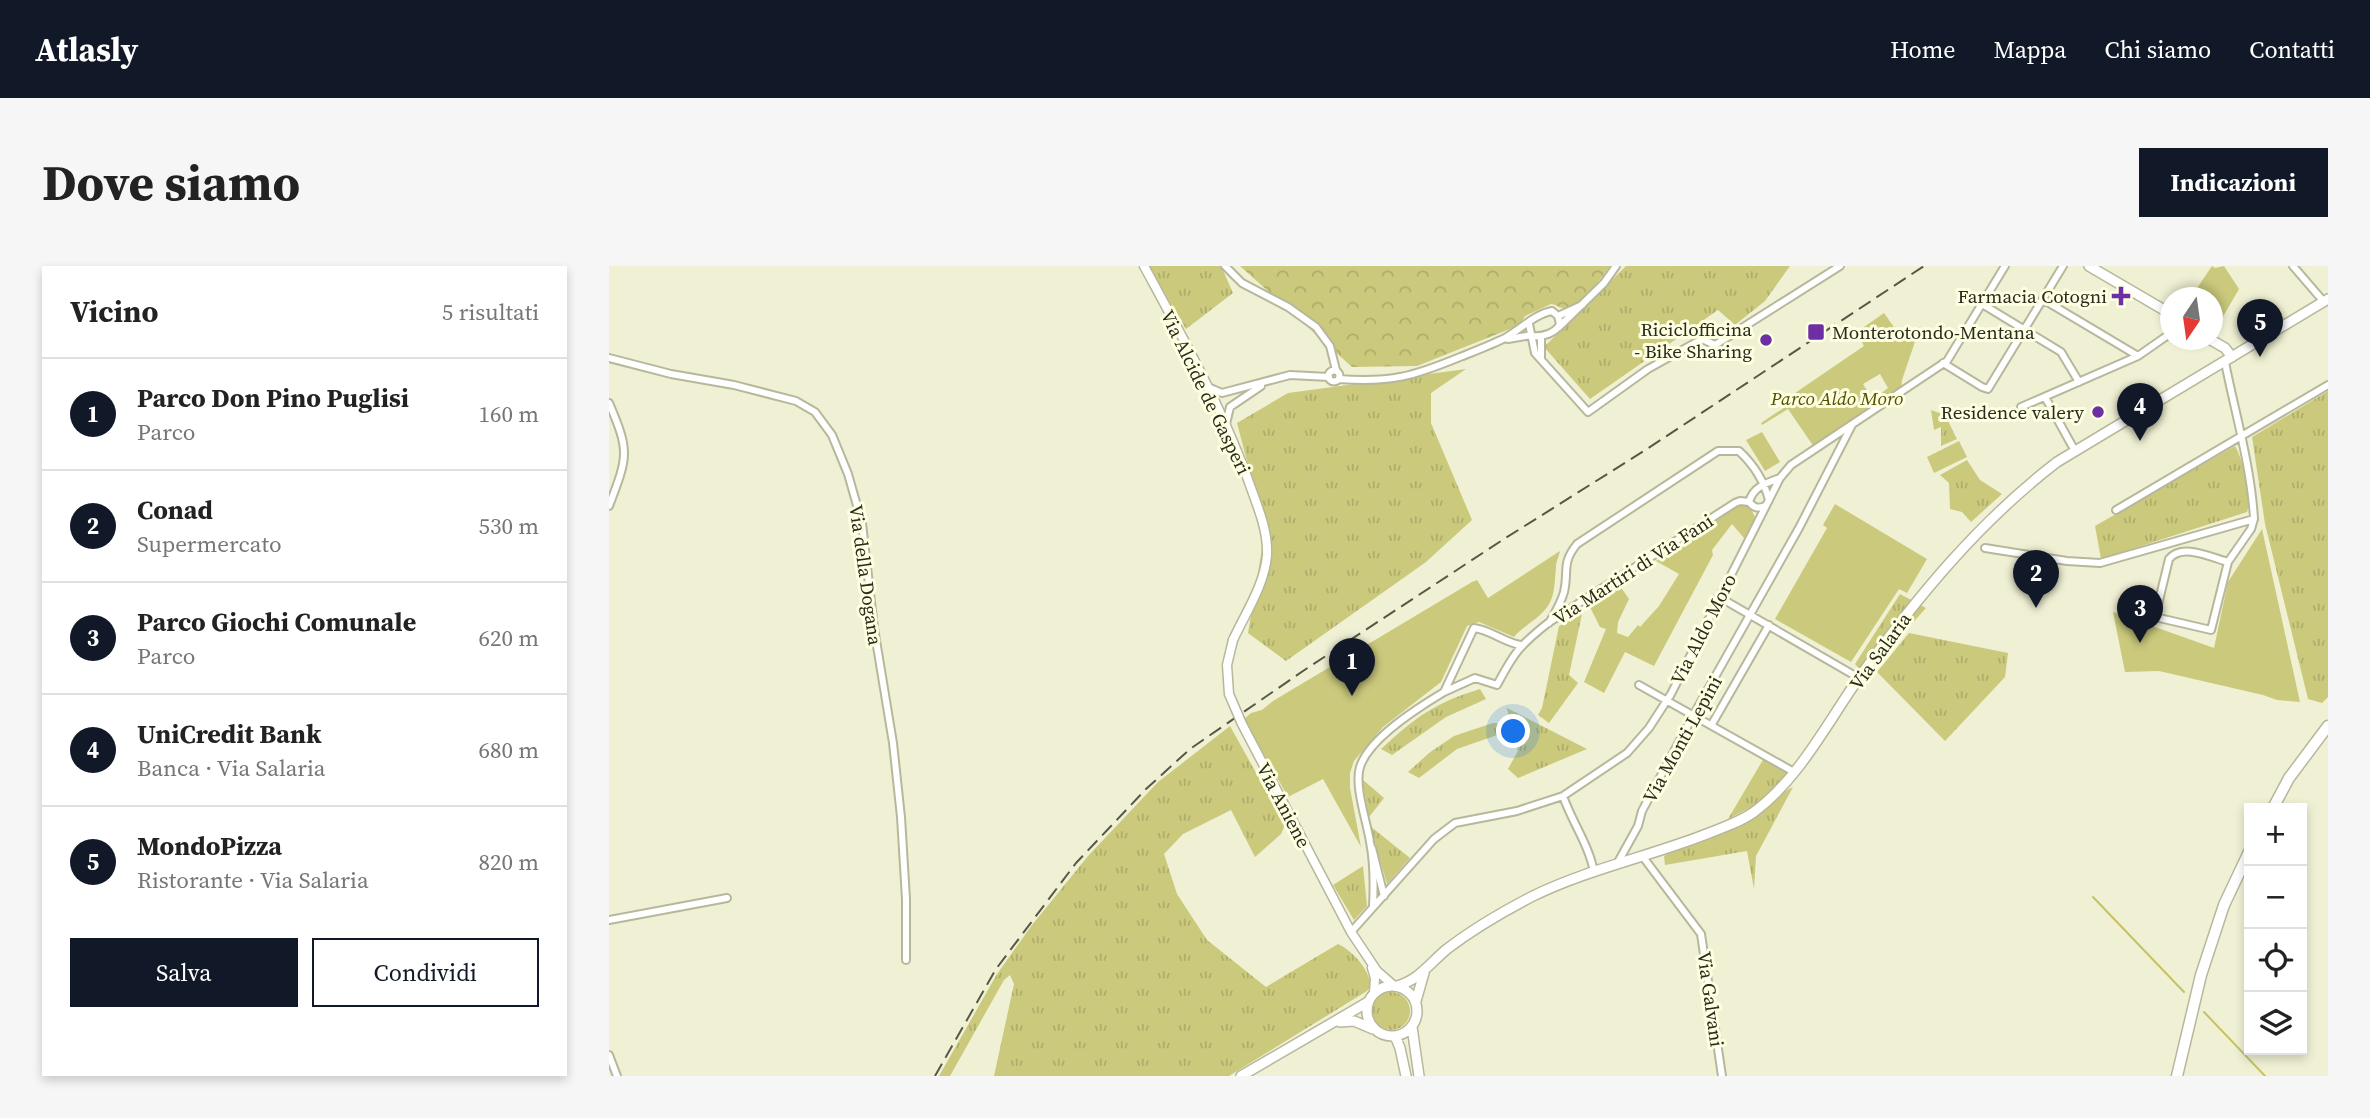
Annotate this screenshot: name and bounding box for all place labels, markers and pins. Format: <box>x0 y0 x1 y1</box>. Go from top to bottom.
place label: Farmacia Cotogni <box>1957 283 2107 309</box>
marker: Farmacia Cotogni <box>2113 288 2129 304</box>
pin: 5 <box>2237 299 2283 357</box>
place label: Riciclofficina - Bike Sharing <box>1634 316 1752 364</box>
place label: Monterotondo-Mentana <box>1832 319 2035 345</box>
marker: Monterotondo-Mentana <box>1806 322 1826 342</box>
marker: Riciclofficina - Bike Sharing <box>1758 332 1774 348</box>
pin: 4 <box>2117 383 2163 441</box>
place label: Residence valery <box>1941 399 2084 425</box>
marker: Residence valery <box>2090 404 2106 420</box>
pin: 2 <box>2013 550 2059 608</box>
pin: 3 <box>2117 585 2163 643</box>
pin: 1 <box>1329 638 1375 696</box>

